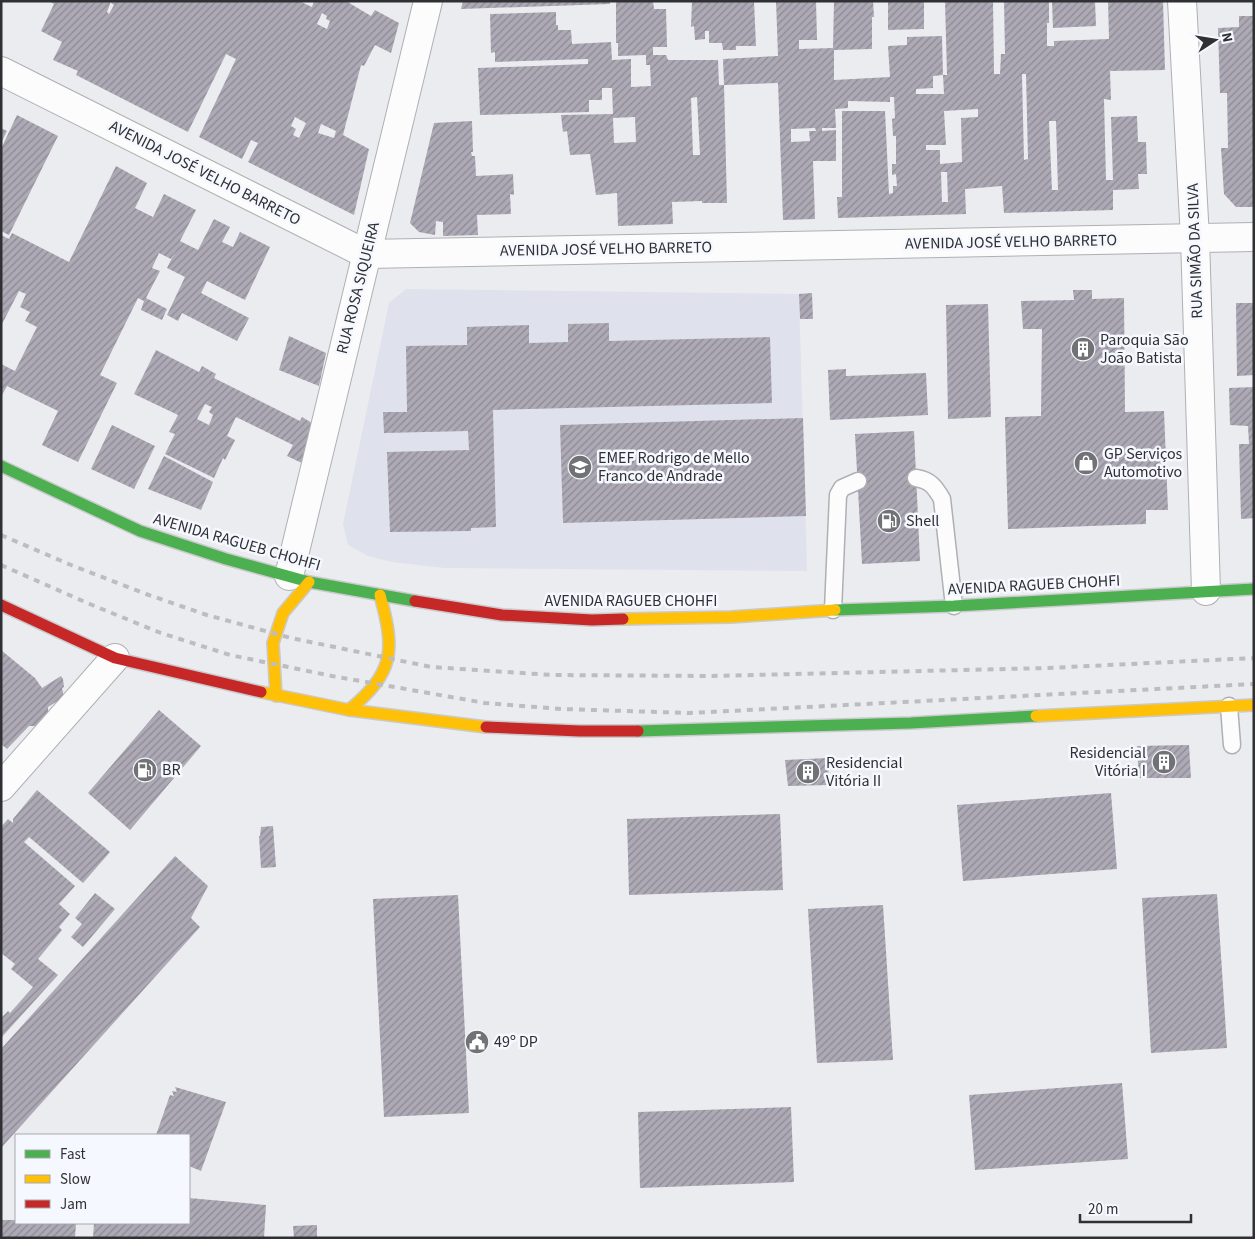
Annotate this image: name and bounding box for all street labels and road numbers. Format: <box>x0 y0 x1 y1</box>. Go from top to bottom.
street label: AVENIDA JOSÉ VELHO BARRETO <box>106 115 304 231</box>
street label: RUA SIMÃO DA SILVA <box>1182 183 1208 319</box>
street label: RUA ROSA SIQUEIRA <box>331 219 385 356</box>
street label: AVENIDA JOSÉ VELHO BARRETO <box>905 229 1117 255</box>
street label: AVENIDA JOSÉ VELHO BARRETO <box>500 236 712 262</box>
street label: AVENIDA RAGUEB CHOHFI <box>151 508 323 576</box>
street label: AVENIDA RAGUEB CHOHFI <box>947 569 1121 601</box>
street label: AVENIDA RAGUEB CHOHFI <box>545 590 717 612</box>

